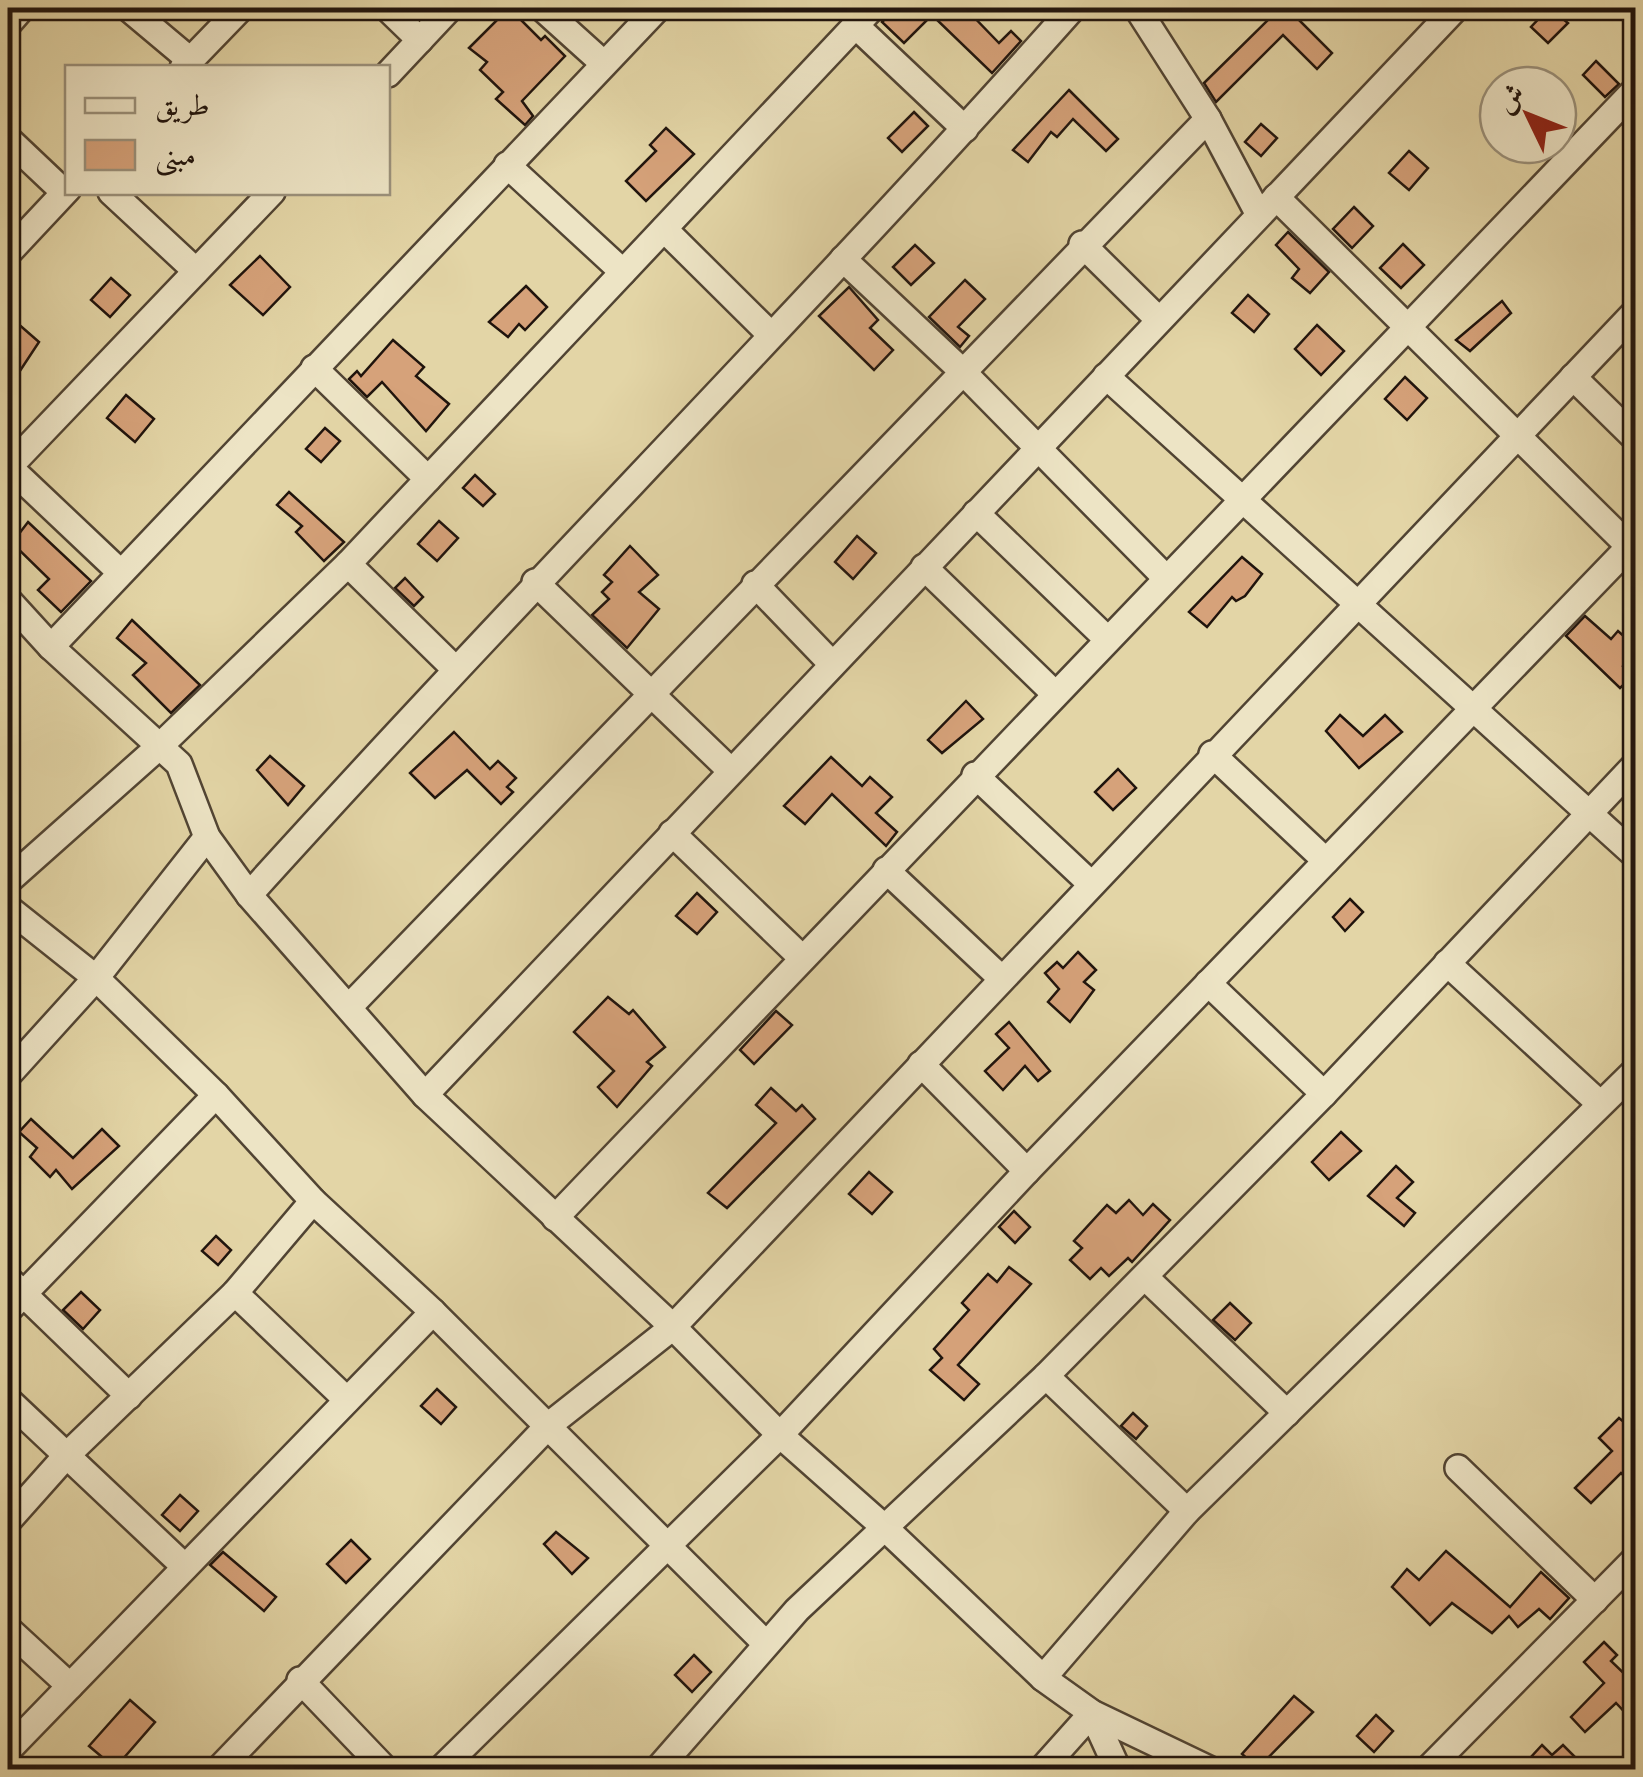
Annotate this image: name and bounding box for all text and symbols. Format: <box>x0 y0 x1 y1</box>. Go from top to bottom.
legend <box>65 65 390 195</box>
north arrow <box>1478 65 1578 165</box>
text: ش <box>1487 76 1534 122</box>
text: طريق <box>155 85 210 125</box>
text: مبنى <box>155 135 196 177</box>

